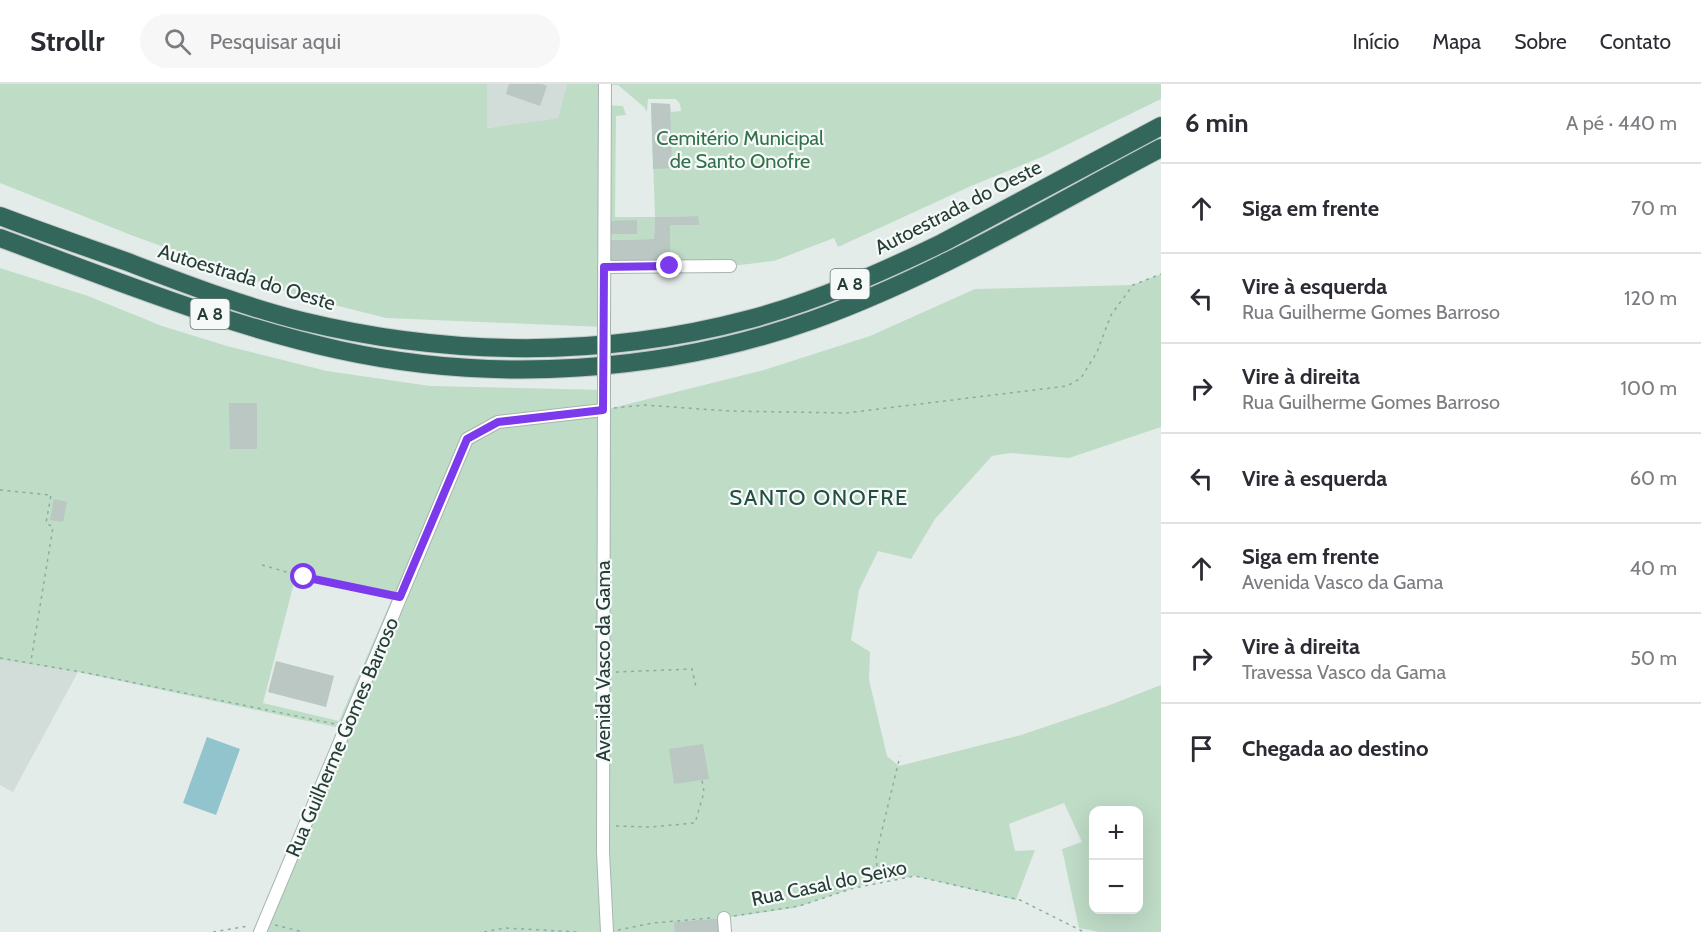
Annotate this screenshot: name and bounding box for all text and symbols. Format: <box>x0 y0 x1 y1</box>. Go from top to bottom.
search box <box>140 14 560 68</box>
text: Strollr <box>30 24 104 58</box>
icon: search <box>161 25 194 58</box>
text: Pesquisar aqui <box>209 28 341 55</box>
text: Início <box>1352 29 1399 54</box>
text: Mapa <box>1432 29 1481 54</box>
text: Sobre <box>1514 29 1567 54</box>
text: Contato <box>1600 29 1671 54</box>
text: 6 min <box>1185 107 1249 139</box>
text: A pé · 440 m <box>1566 111 1677 135</box>
park label: Cemitério Municipal de Santo Onofre <box>656 126 824 173</box>
street label: Autoestrada do Oeste <box>871 155 1045 259</box>
icon: ahead <box>1185 192 1218 225</box>
text: Siga em frente <box>1242 195 1379 222</box>
text: 70 m <box>1631 196 1677 220</box>
street label: Autoestrada do Oeste <box>156 239 338 315</box>
route end <box>656 252 682 278</box>
road number: A 8 <box>830 269 870 299</box>
text: Vire à esquerda <box>1242 273 1387 300</box>
icon: left <box>1185 282 1218 315</box>
text: 120 m <box>1624 286 1677 310</box>
road number: A 8 <box>190 299 230 329</box>
text: Rua Guilherme Gomes Barroso <box>1242 300 1500 324</box>
text: Vire à direita <box>1242 363 1360 390</box>
icon: right <box>1185 372 1218 405</box>
text: 100 m <box>1621 376 1677 400</box>
text: Rua Guilherme Gomes Barroso <box>1242 390 1500 414</box>
icon: left <box>1185 462 1218 495</box>
text: Vire à esquerda <box>1242 465 1387 492</box>
text: 60 m <box>1630 466 1677 490</box>
district label: SANTO ONOFRE <box>729 484 909 511</box>
text: Siga em frente <box>1242 543 1379 570</box>
icon: ahead <box>1185 552 1218 585</box>
text: 40 m <box>1629 556 1677 580</box>
street label: Avenida Vasco da Gama <box>591 560 615 762</box>
route start <box>290 563 316 589</box>
text: Avenida Vasco da Gama <box>1242 570 1443 594</box>
street label: Rua Guilherme Gomes Barroso <box>281 614 403 860</box>
text: Vire à direita <box>1242 633 1360 660</box>
icon: right <box>1185 642 1218 675</box>
text: 50 m <box>1630 646 1677 670</box>
text: Travessa Vasco da Gama <box>1242 660 1446 684</box>
icon: arrive <box>1185 732 1218 765</box>
text: Chegada ao destino <box>1242 735 1428 762</box>
map controls <box>1089 806 1143 914</box>
button: + <box>1089 806 1143 860</box>
street label: Rua Casal do Seixo <box>749 855 909 911</box>
button: − <box>1089 860 1143 914</box>

